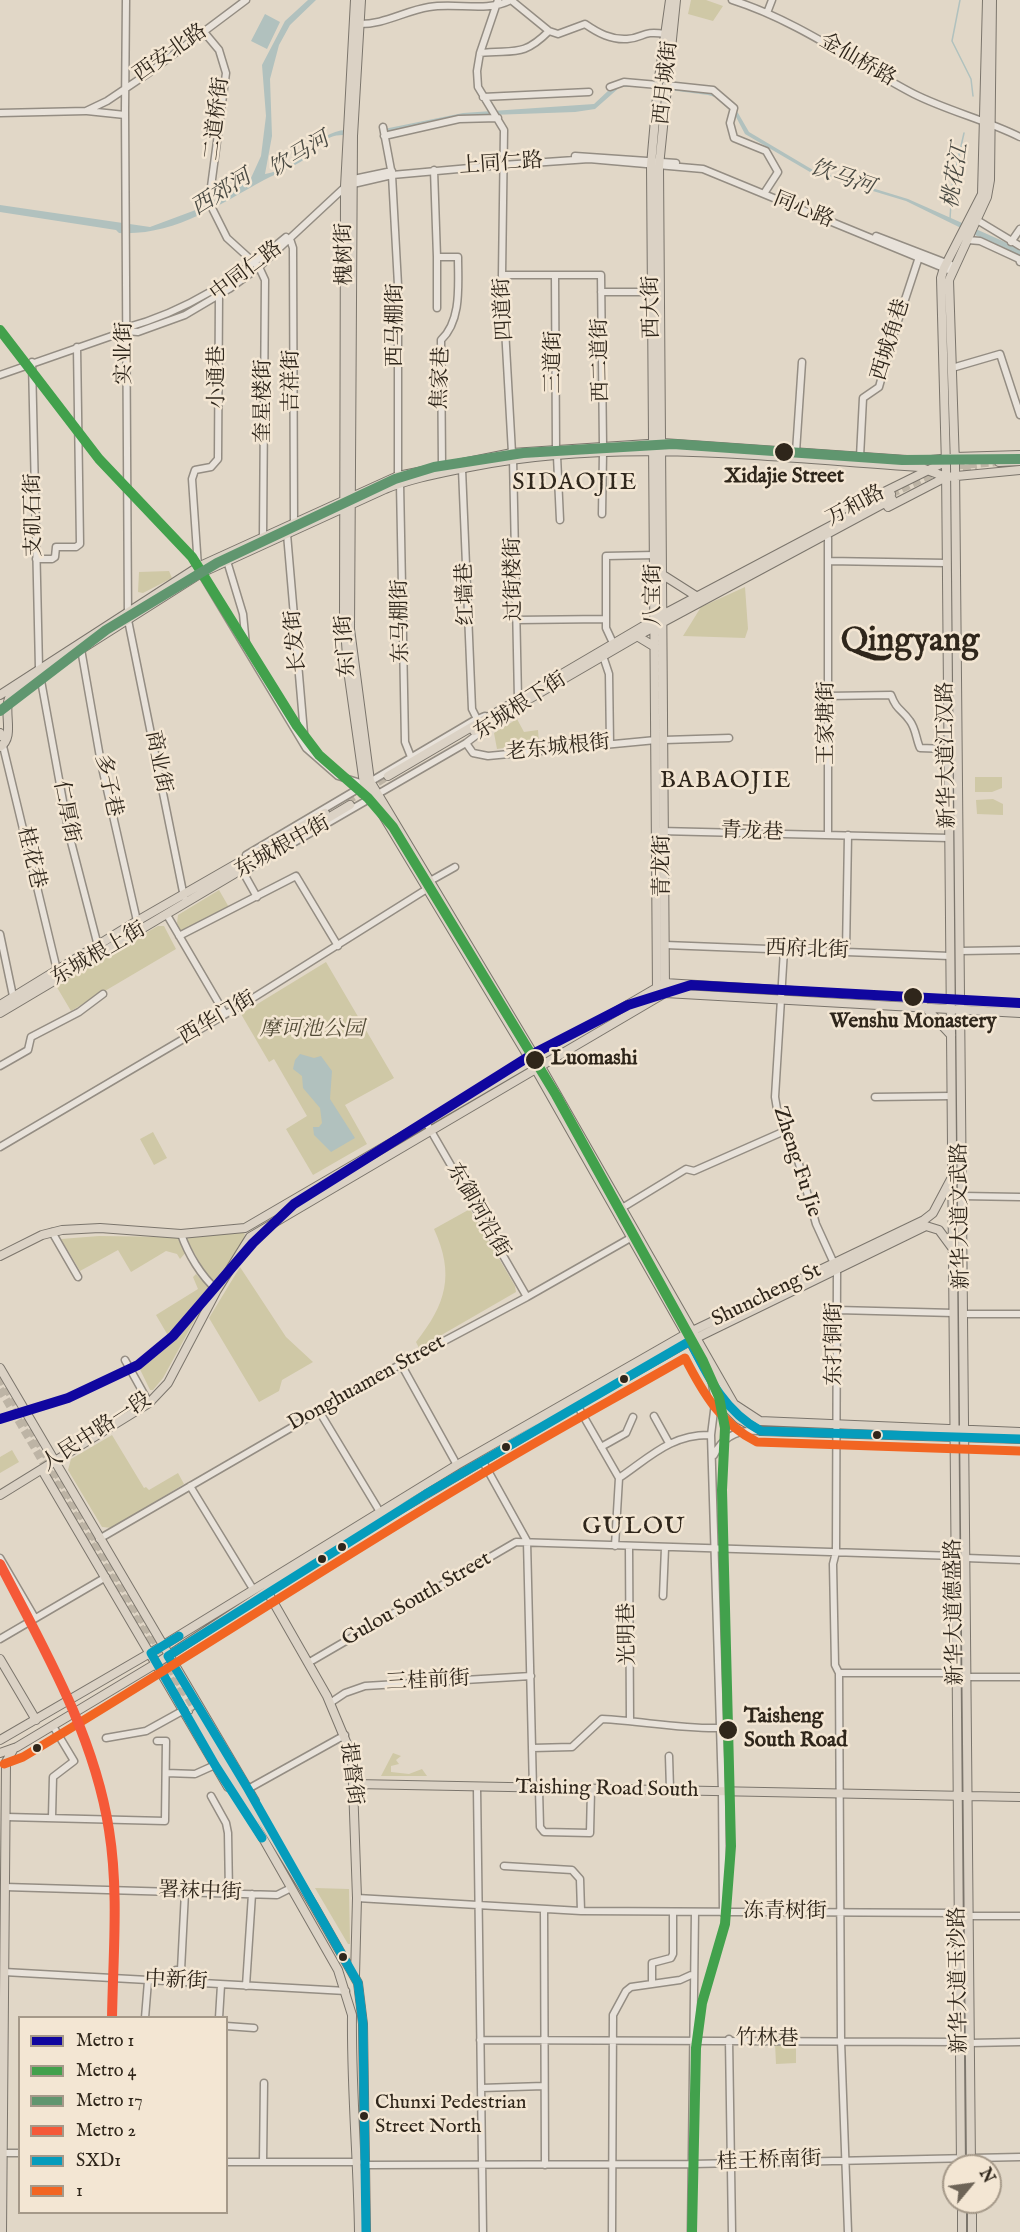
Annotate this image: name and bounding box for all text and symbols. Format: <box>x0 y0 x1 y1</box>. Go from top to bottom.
street label: 西安北路 <box>129 20 213 88</box>
street label: 金仙桥路 <box>814 29 900 93</box>
street label: 西月城街 <box>650 40 684 126</box>
street label: 二道桥街 <box>200 76 236 162</box>
water label: 饮马河 <box>265 128 335 184</box>
water label: 桃花江 <box>939 141 975 211</box>
street label: 上同仁路 <box>458 150 544 180</box>
water label: 饮马河 <box>807 156 877 202</box>
water label: 西郊河 <box>187 165 257 223</box>
street label: 同心路 <box>769 188 837 234</box>
street label: 槐树街 <box>333 222 359 286</box>
street label: 中同仁路 <box>206 237 288 307</box>
street label: 西大街 <box>640 275 666 339</box>
street label: 四道街 <box>491 277 519 341</box>
street label: 西马棚街 <box>384 283 410 367</box>
street label: 西城角巷 <box>868 296 916 384</box>
street label: 西二道街 <box>589 318 615 402</box>
street label: 实业街 <box>113 322 139 384</box>
street label: 三道街 <box>542 331 568 393</box>
street label: 小通巷 <box>206 346 232 408</box>
street label: 焦家巷 <box>428 346 456 410</box>
street label: 吉祥街 <box>280 350 306 412</box>
street label: 奎星楼街 <box>252 359 278 443</box>
marker: Xidajie Street <box>773 441 795 463</box>
place label: Xidajie Street <box>724 465 844 491</box>
district label: SIDAOJIE <box>512 470 638 498</box>
street label: 支矶石街 <box>22 473 48 557</box>
street label: 万和路 <box>822 481 890 533</box>
street label: 过街楼街 <box>502 537 528 621</box>
street label: 红墙巷 <box>453 562 481 626</box>
street label: 八宝街 <box>642 564 668 626</box>
street label: 东马棚街 <box>389 579 415 663</box>
street label: 长发街 <box>282 609 312 673</box>
street label: 东门街 <box>332 614 362 678</box>
district label: Qingyang <box>841 623 979 663</box>
street label: 东城根下街 <box>470 668 572 746</box>
street label: 王家塘街 <box>815 681 841 765</box>
street label: 新华大道江汉路 <box>934 681 962 829</box>
street label: 商业街 <box>139 729 175 795</box>
street label: 老东城根街 <box>504 731 612 767</box>
street label: 多子巷 <box>88 753 126 819</box>
district label: BABAOJIE <box>660 768 792 796</box>
street label: 仁厚街 <box>47 779 83 845</box>
street label: 东城根中街 <box>231 812 335 884</box>
street label: 青龙巷 <box>720 819 784 847</box>
street label: 桂花巷 <box>11 824 49 892</box>
street label: 青龙街 <box>651 835 677 897</box>
street label: 东城根上街 <box>47 918 151 992</box>
street label: 西府北街 <box>765 937 849 965</box>
marker: Wenshu Monastery <box>902 986 924 1008</box>
street label: 西华门街 <box>175 987 261 1051</box>
place label: Wenshu Monastery <box>829 1010 997 1036</box>
park label: 摩诃池公园 <box>260 1018 364 1044</box>
place label: Luomashi <box>551 1047 638 1073</box>
marker: Luomashi <box>524 1049 546 1071</box>
street label: Zheng Fu Jie <box>766 1103 826 1221</box>
street label: 新华大道文武路 <box>948 1142 976 1290</box>
street label: 东御河沿街 <box>440 1159 514 1263</box>
street label: Shuncheng St <box>708 1259 826 1333</box>
street label: 东打铜街 <box>823 1302 849 1386</box>
street label: Donghuamen Street <box>284 1330 450 1438</box>
unlabelled marker <box>618 1373 630 1385</box>
street label: 人民中路一段 <box>37 1388 157 1478</box>
unlabelled marker <box>871 1429 883 1441</box>
unlabelled marker <box>500 1441 512 1453</box>
district label: GULOU <box>582 1514 686 1542</box>
street label: 新华大道德盛路 <box>942 1538 970 1686</box>
unlabelled marker <box>336 1541 348 1553</box>
street label: Gulou South Street <box>338 1547 496 1653</box>
unlabelled marker <box>316 1553 328 1565</box>
street label: 光明巷 <box>616 1602 642 1666</box>
street label: 三桂前街 <box>385 1667 471 1697</box>
place label: Taisheng South Road <box>744 1705 847 1755</box>
marker: Taisheng South Road <box>717 1719 739 1741</box>
street label: 提督街 <box>334 1741 366 1807</box>
unlabelled marker <box>31 1742 43 1754</box>
street label: Taishing Road South <box>515 1776 699 1804</box>
street label: 署袜中街 <box>158 1879 242 1907</box>
street label: 冻青树街 <box>743 1900 827 1926</box>
street label: 新华大道玉沙路 <box>946 1906 974 2054</box>
unlabelled marker <box>337 1951 349 1963</box>
street label: 中新街 <box>144 1968 208 1996</box>
legend <box>18 2016 228 2214</box>
street label: 竹林巷 <box>735 2027 799 2053</box>
text: Metro 1 <box>76 2030 134 2053</box>
text: Metro 4 <box>76 2060 136 2083</box>
text: Metro 17 <box>76 2090 143 2113</box>
place label: Chunxi Pedestrian Street North <box>375 2092 527 2139</box>
marker: Chunxi Pedestrian Street North <box>358 2110 370 2122</box>
text: Metro 2 <box>76 2120 136 2143</box>
street label: 桂王桥南街 <box>716 2148 822 2176</box>
text: SXD1 <box>76 2150 121 2173</box>
north arrow <box>942 2154 1002 2214</box>
text: N <box>974 2165 998 2187</box>
text: 1 <box>76 2180 83 2203</box>

